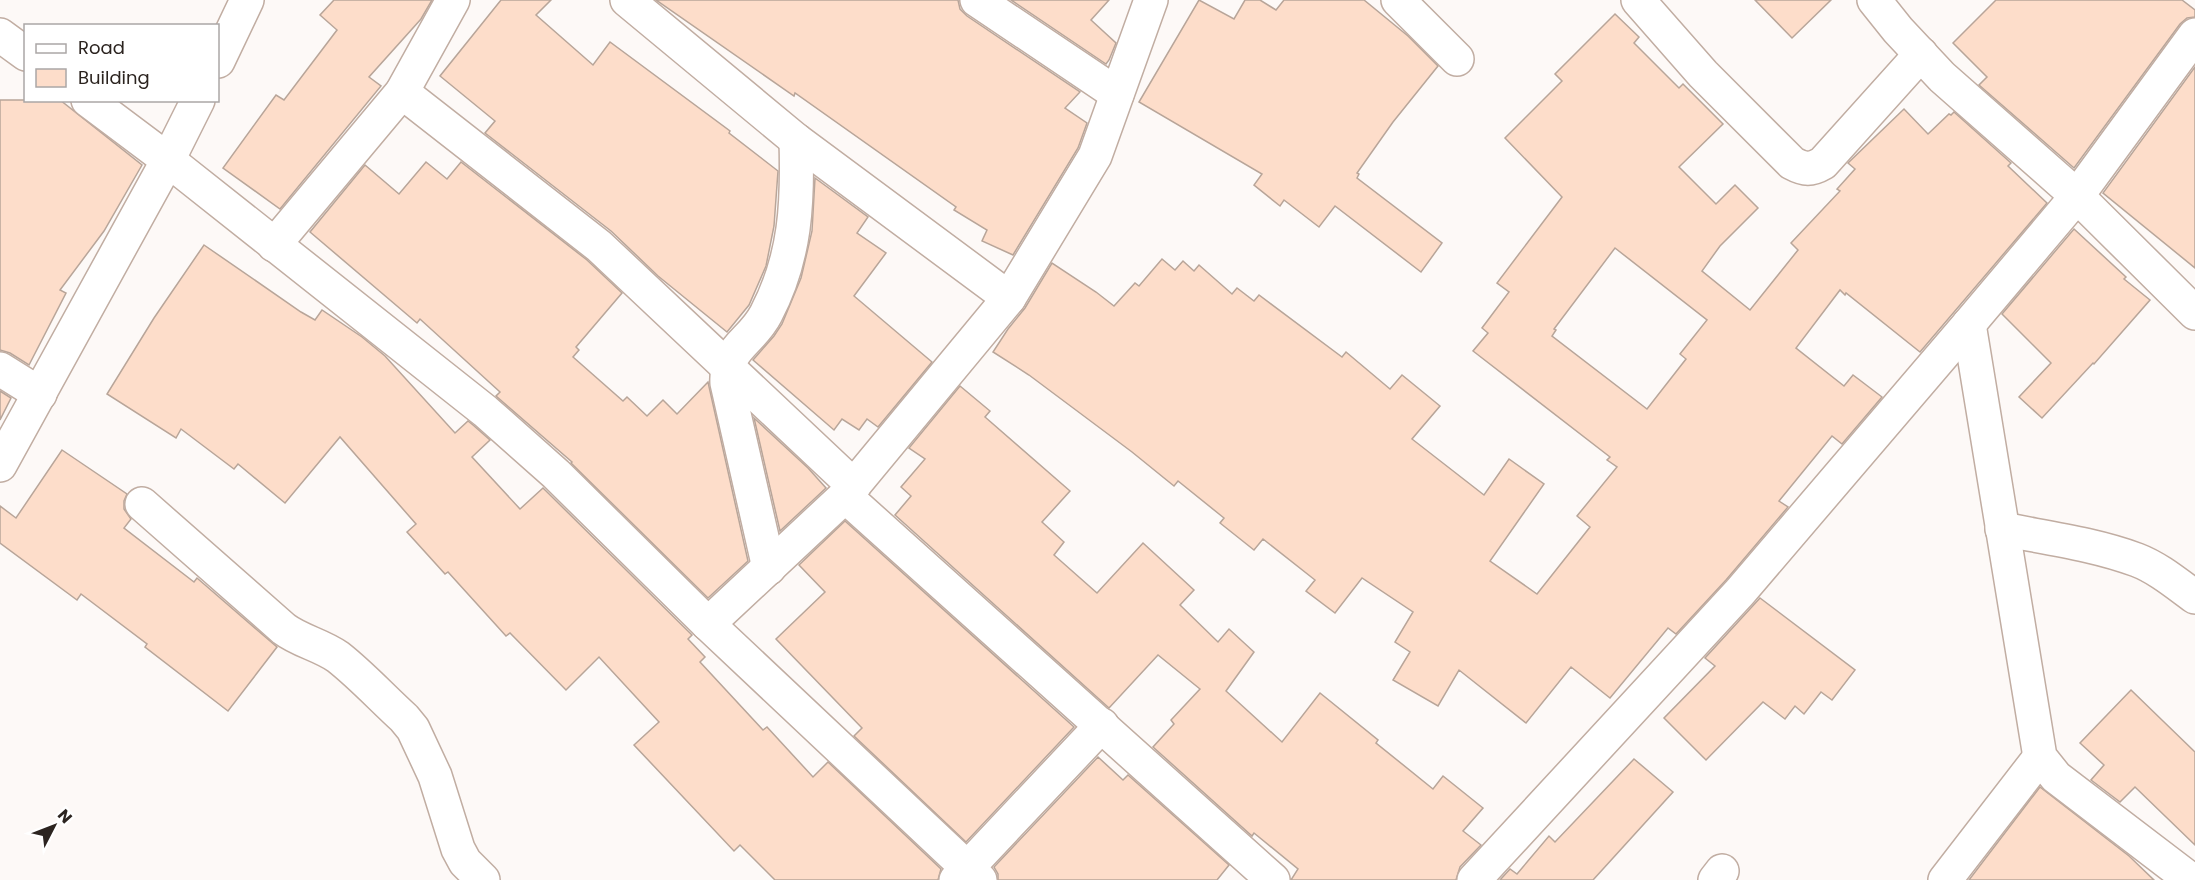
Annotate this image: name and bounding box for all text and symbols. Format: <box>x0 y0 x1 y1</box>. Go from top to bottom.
legend <box>24 24 219 102</box>
text: Road <box>78 35 125 60</box>
text: Building <box>78 65 150 90</box>
north arrow <box>24 796 84 856</box>
text: N <box>52 804 77 828</box>

